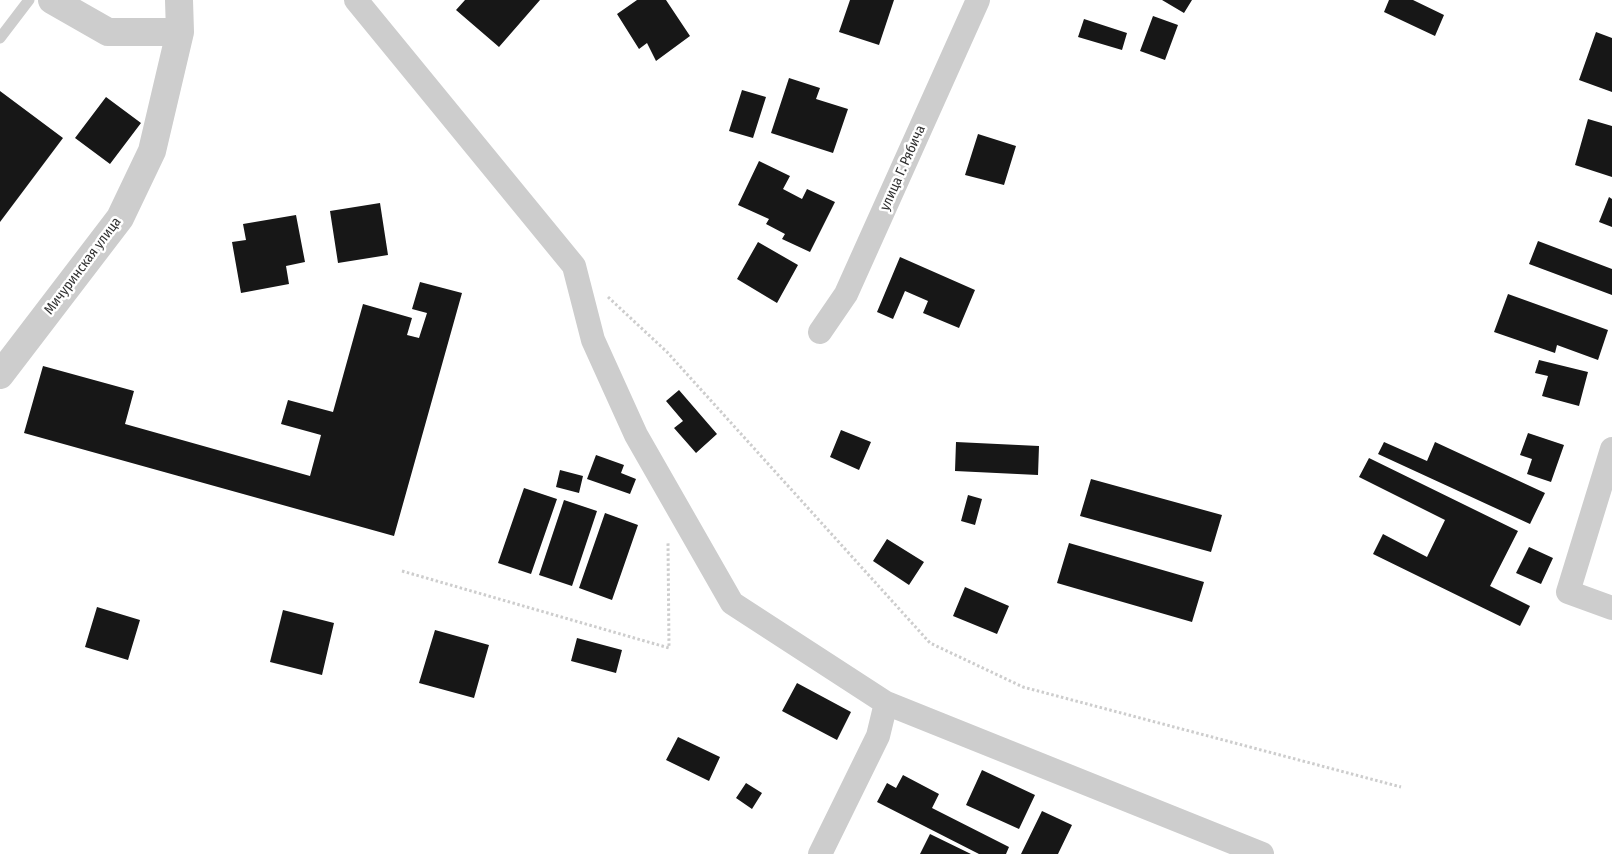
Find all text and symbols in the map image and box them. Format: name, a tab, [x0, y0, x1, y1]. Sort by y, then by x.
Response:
street label: улица Г. Рябича	[877, 123, 929, 213]
street label: Мичуринская улица	[41, 214, 125, 318]

